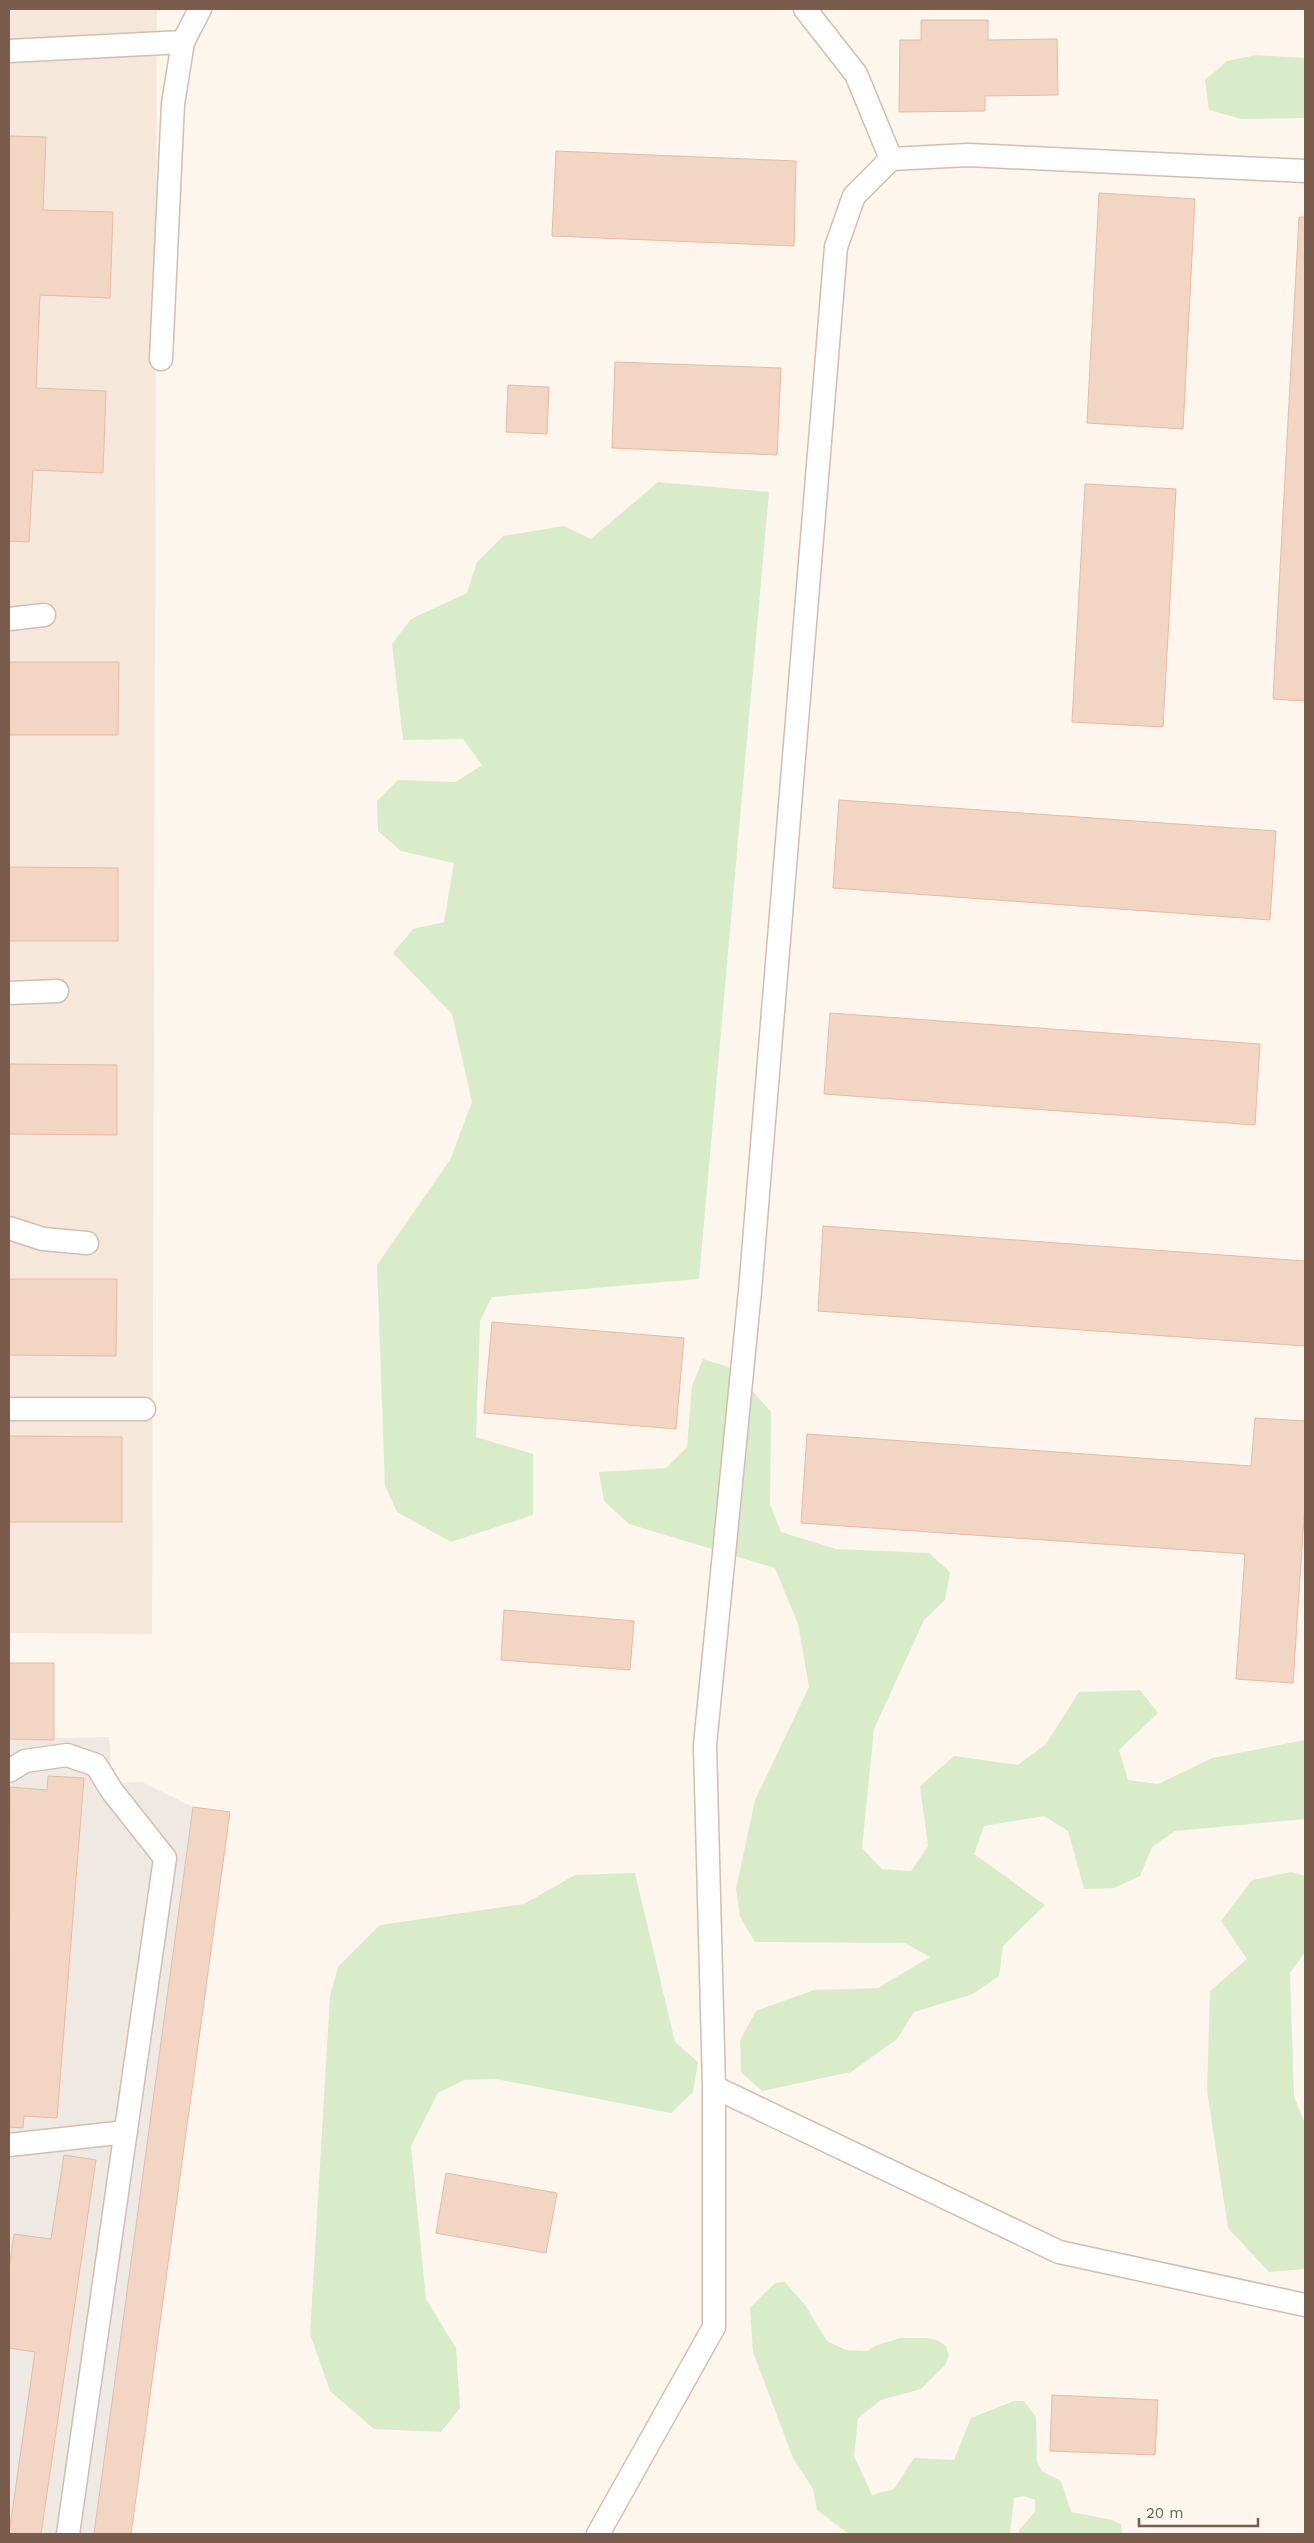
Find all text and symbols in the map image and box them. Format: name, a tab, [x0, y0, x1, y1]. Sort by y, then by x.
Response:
scale bar	[1139, 2496, 1258, 2528]
text: 20 m	[1146, 2504, 1184, 2522]

